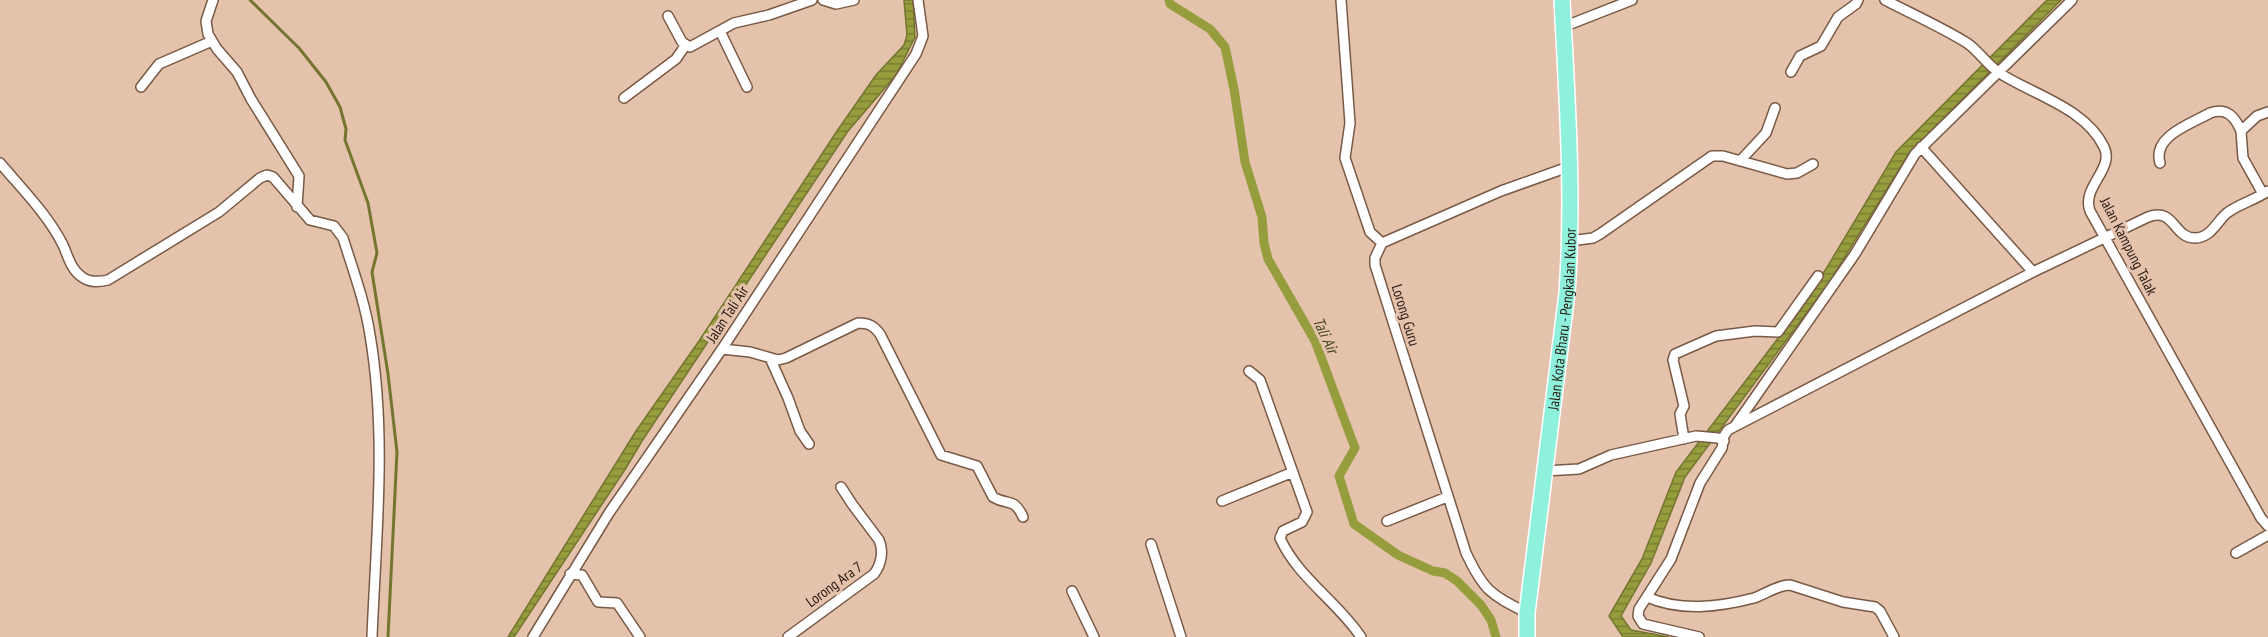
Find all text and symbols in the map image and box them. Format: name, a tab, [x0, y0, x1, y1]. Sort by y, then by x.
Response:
street label: Jalan Kampung Talak	[2096, 193, 2162, 298]
street label: Jalan Kota Bharu - Pengkalan Kubor	[1543, 227, 1579, 412]
street label: Jalan Tali Air	[701, 281, 753, 347]
street label: Lorong Guru	[1388, 282, 1424, 348]
water label: Tali Air	[1309, 314, 1344, 359]
street label: Lorong Ara 7	[802, 557, 866, 611]

